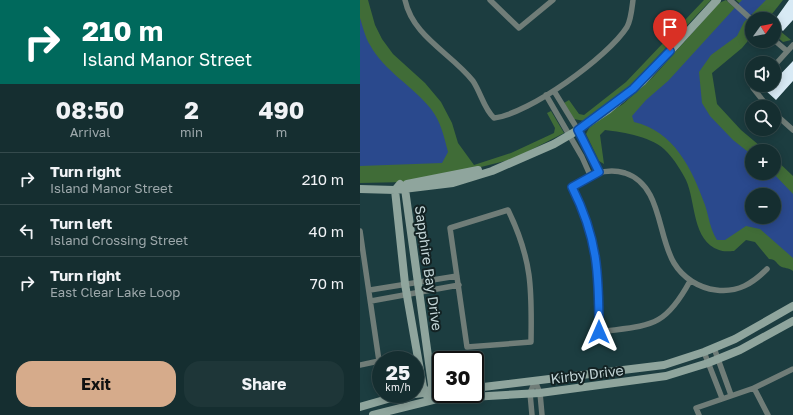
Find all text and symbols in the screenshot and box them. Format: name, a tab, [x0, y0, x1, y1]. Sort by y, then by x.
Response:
pin	[653, 10, 687, 51]
north arrow	[745, 12, 781, 48]
map controls	[745, 12, 781, 224]
text: 210 m	[82, 14, 163, 47]
icon: right	[16, 16, 68, 68]
icon: arrive	[659, 16, 681, 38]
text: Island Manor Street	[82, 48, 252, 70]
button: sound	[745, 56, 781, 92]
text: 08:50	[56, 95, 124, 124]
text: 2	[184, 95, 199, 124]
text: 490	[259, 95, 304, 124]
button: search	[745, 100, 781, 136]
text: Arrival	[70, 124, 110, 140]
text: min	[180, 124, 203, 140]
text: m	[276, 124, 287, 140]
button: +	[745, 144, 781, 180]
text: Turn right	[50, 162, 121, 180]
icon: right	[16, 168, 38, 190]
text: 210 m	[302, 170, 344, 188]
text: Island Manor Street	[50, 180, 173, 196]
button: −	[745, 188, 781, 224]
street label: Sapphire Bay Drive	[412, 204, 446, 332]
text: Turn left	[50, 214, 112, 232]
icon: left	[16, 220, 38, 242]
text: 40 m	[309, 222, 344, 240]
text: Island Crossing Street	[50, 232, 188, 248]
text: Turn right	[50, 266, 121, 284]
icon: right	[16, 272, 38, 294]
text: 70 m	[310, 274, 344, 292]
text: East Clear Lake Loop	[50, 284, 180, 300]
position arrow	[578, 311, 620, 353]
speed limit sign: 30	[432, 351, 484, 403]
text: 25	[386, 360, 410, 384]
button: Exit	[16, 361, 176, 407]
button: Share	[184, 361, 344, 407]
street label: Kirby Drive	[550, 361, 624, 387]
text: km/h	[385, 381, 411, 393]

